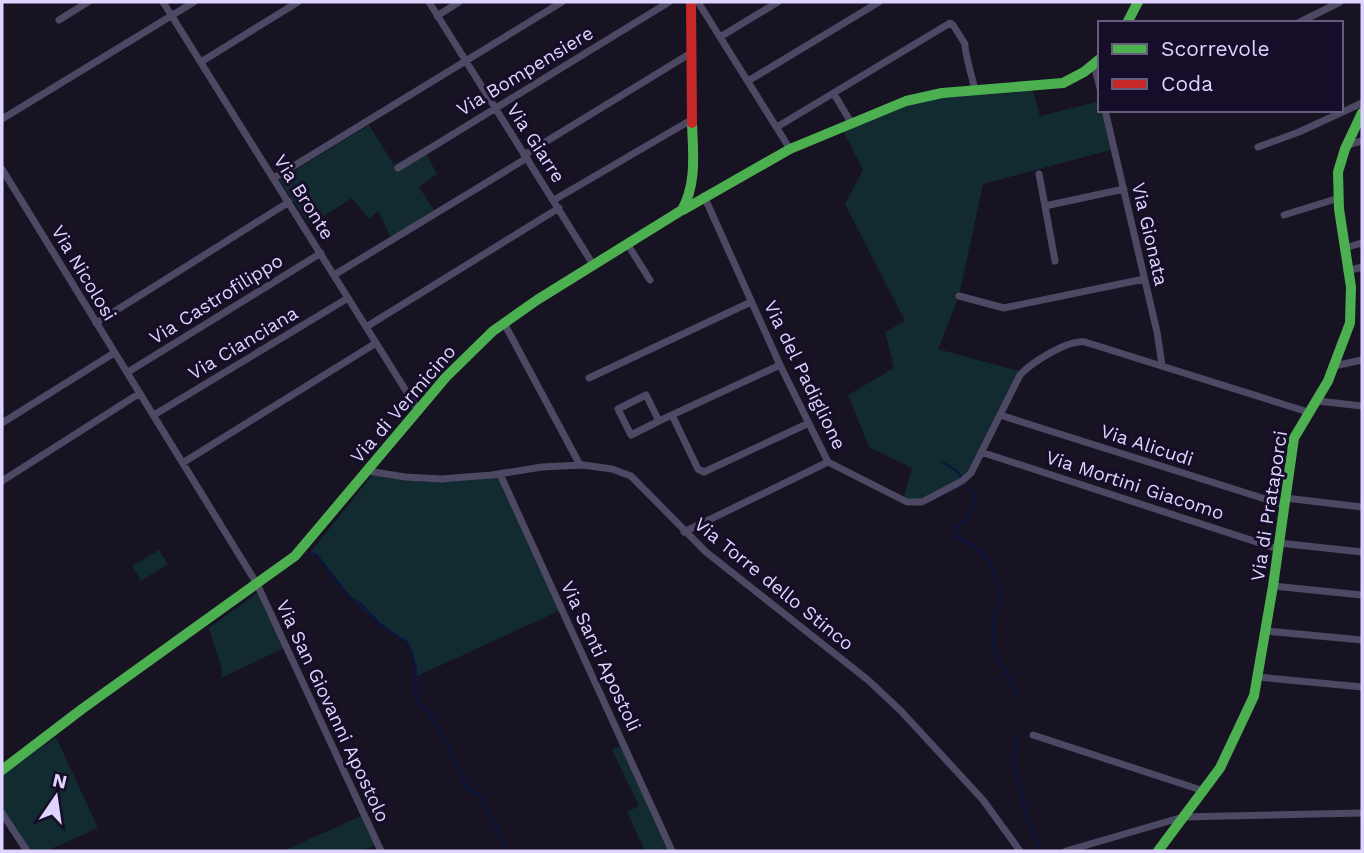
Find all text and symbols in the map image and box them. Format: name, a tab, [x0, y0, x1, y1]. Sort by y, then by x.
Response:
street label: Via Bompensiere	[453, 21, 597, 121]
legend	[1098, 21, 1343, 112]
text: Scorrevole	[1161, 36, 1270, 61]
text: Coda	[1161, 71, 1213, 96]
street label: Via Giarre	[502, 99, 570, 187]
street label: Via Bronte	[269, 150, 339, 244]
street label: Via Gionata	[1127, 180, 1173, 288]
street label: Via Nicolosi	[46, 221, 122, 325]
street label: Via Castrofilippo	[145, 249, 287, 349]
street label: Via del Padiglione	[759, 297, 851, 453]
street label: Via Cianciana	[184, 301, 302, 385]
street label: Via di Vermicino	[345, 340, 461, 468]
street label: Via Alicudi	[1098, 419, 1196, 471]
street label: Via di Prataporci	[1246, 429, 1292, 583]
street label: Via Mortini Giacomo	[1043, 445, 1227, 525]
street label: Via Torre dello Stinco	[690, 513, 858, 655]
street label: Via Santi Apostoli	[556, 577, 646, 735]
street label: Via San Giovanni Apostolo	[271, 596, 395, 826]
north arrow	[21, 762, 91, 832]
text: N	[50, 768, 69, 794]

